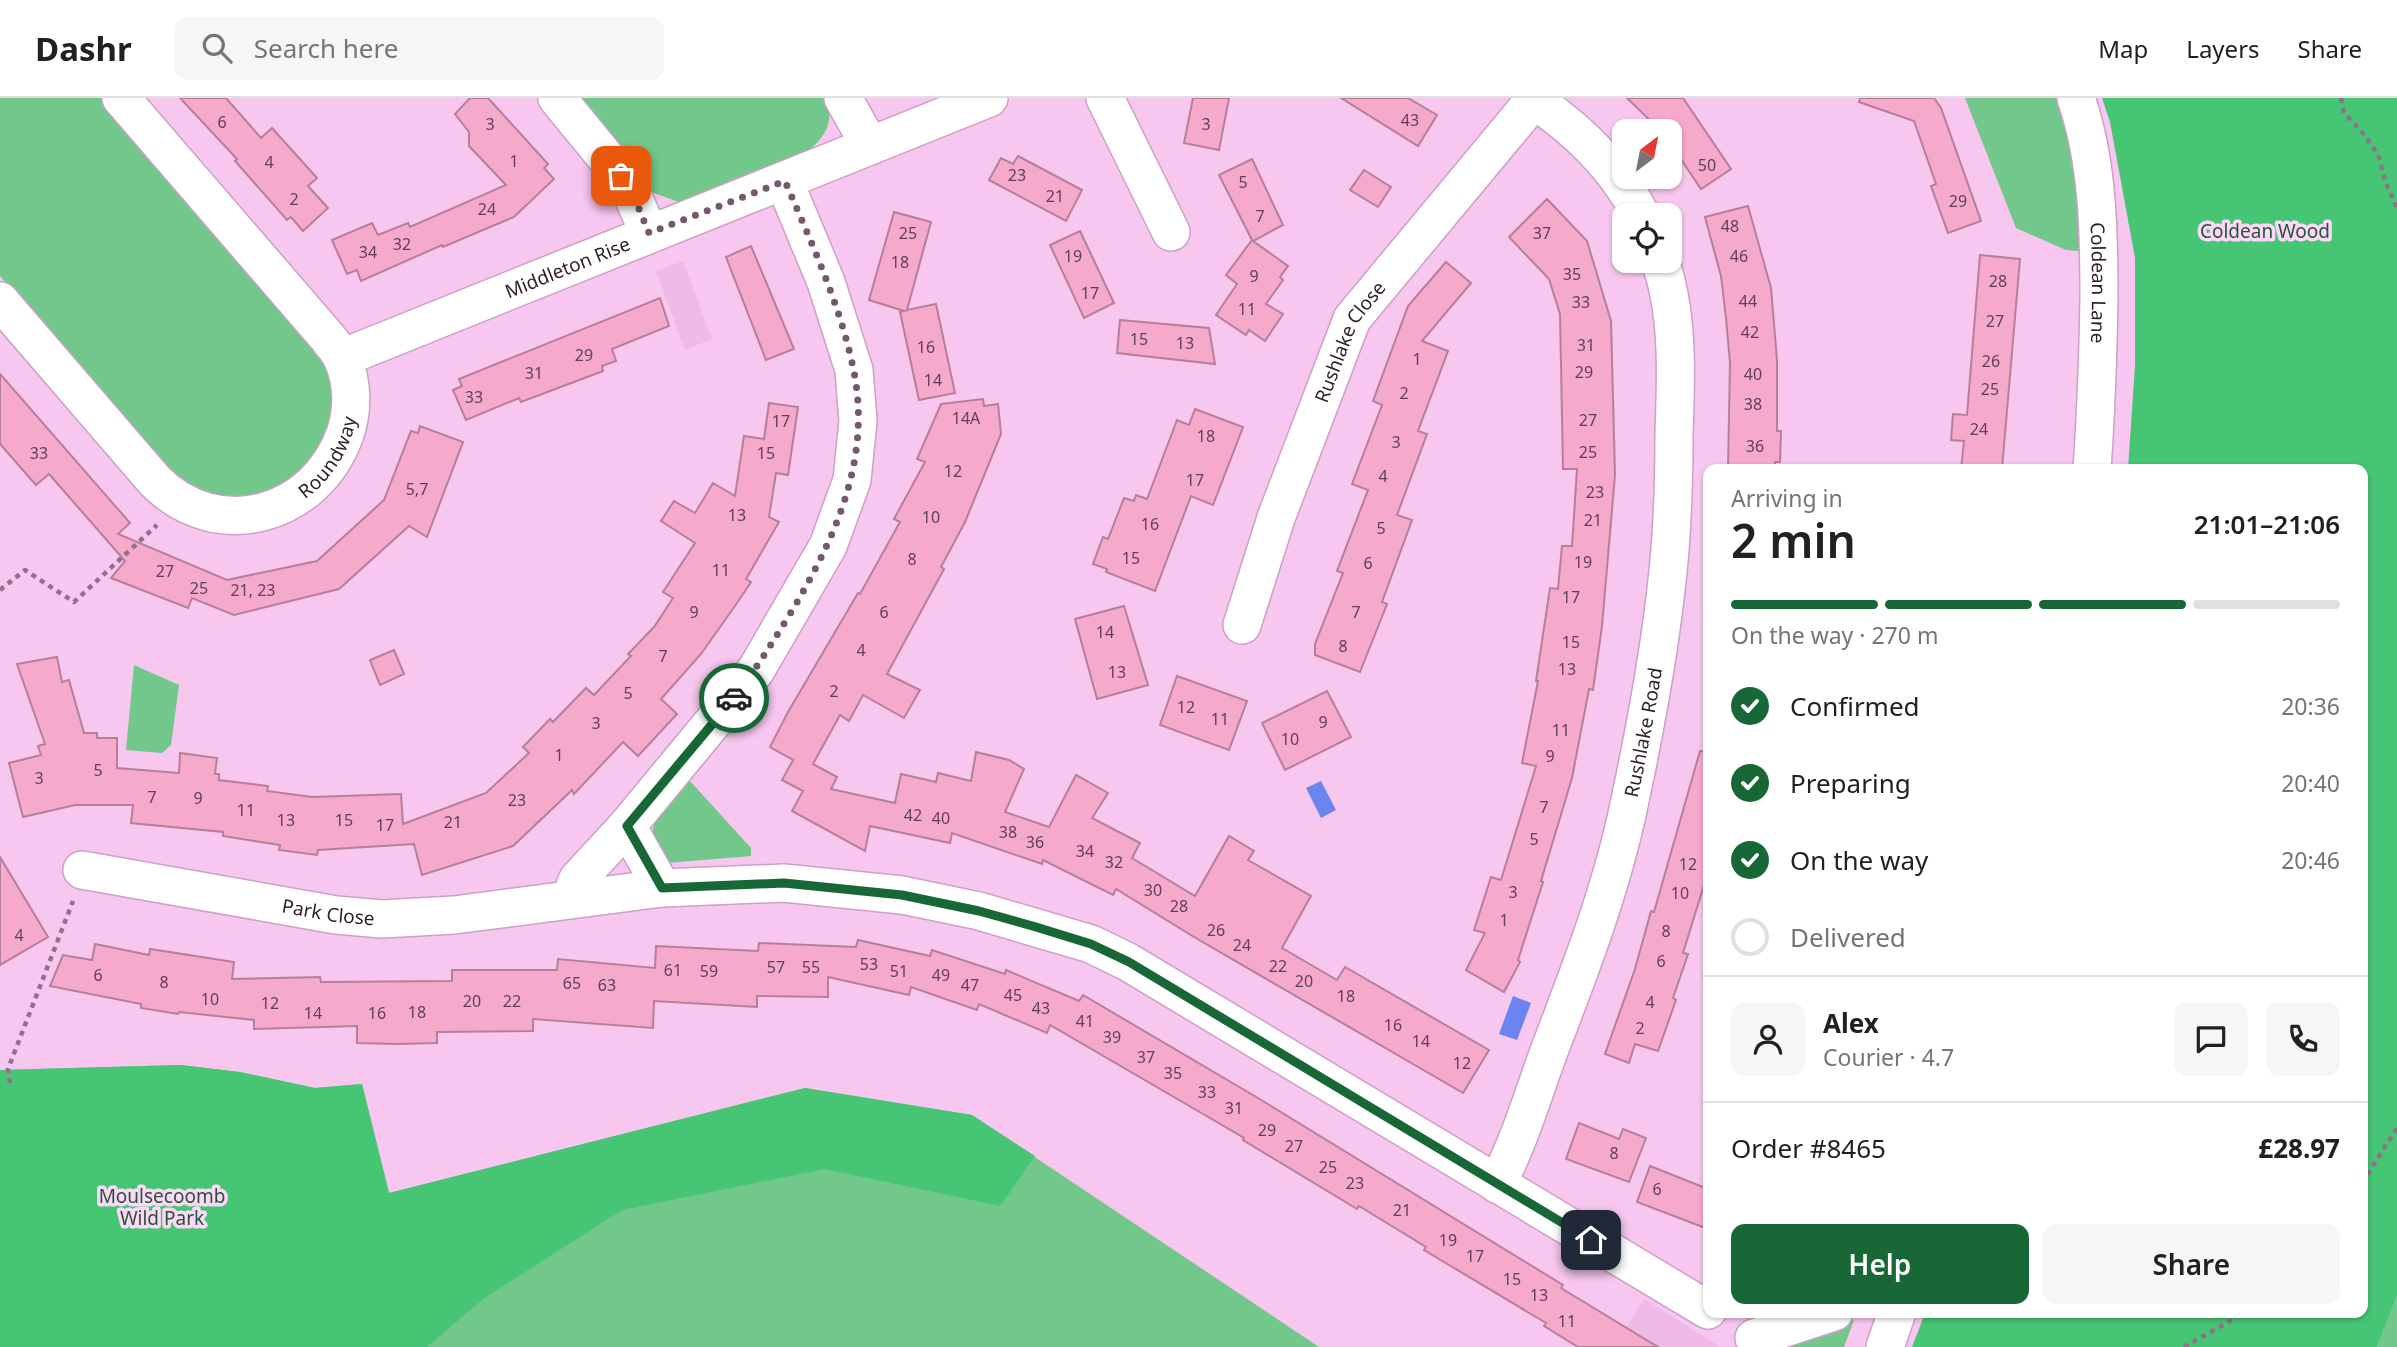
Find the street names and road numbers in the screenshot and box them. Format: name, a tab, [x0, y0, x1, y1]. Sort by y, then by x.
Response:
street label: Coldean Lane	[2085, 222, 2112, 344]
street label: Middleton Rise	[501, 231, 634, 304]
street label: Rushlake Close	[1308, 276, 1391, 406]
street label: Roundway	[293, 414, 362, 504]
street label: Rushlake Road	[1618, 666, 1668, 800]
street label: Park Close	[280, 893, 376, 931]

